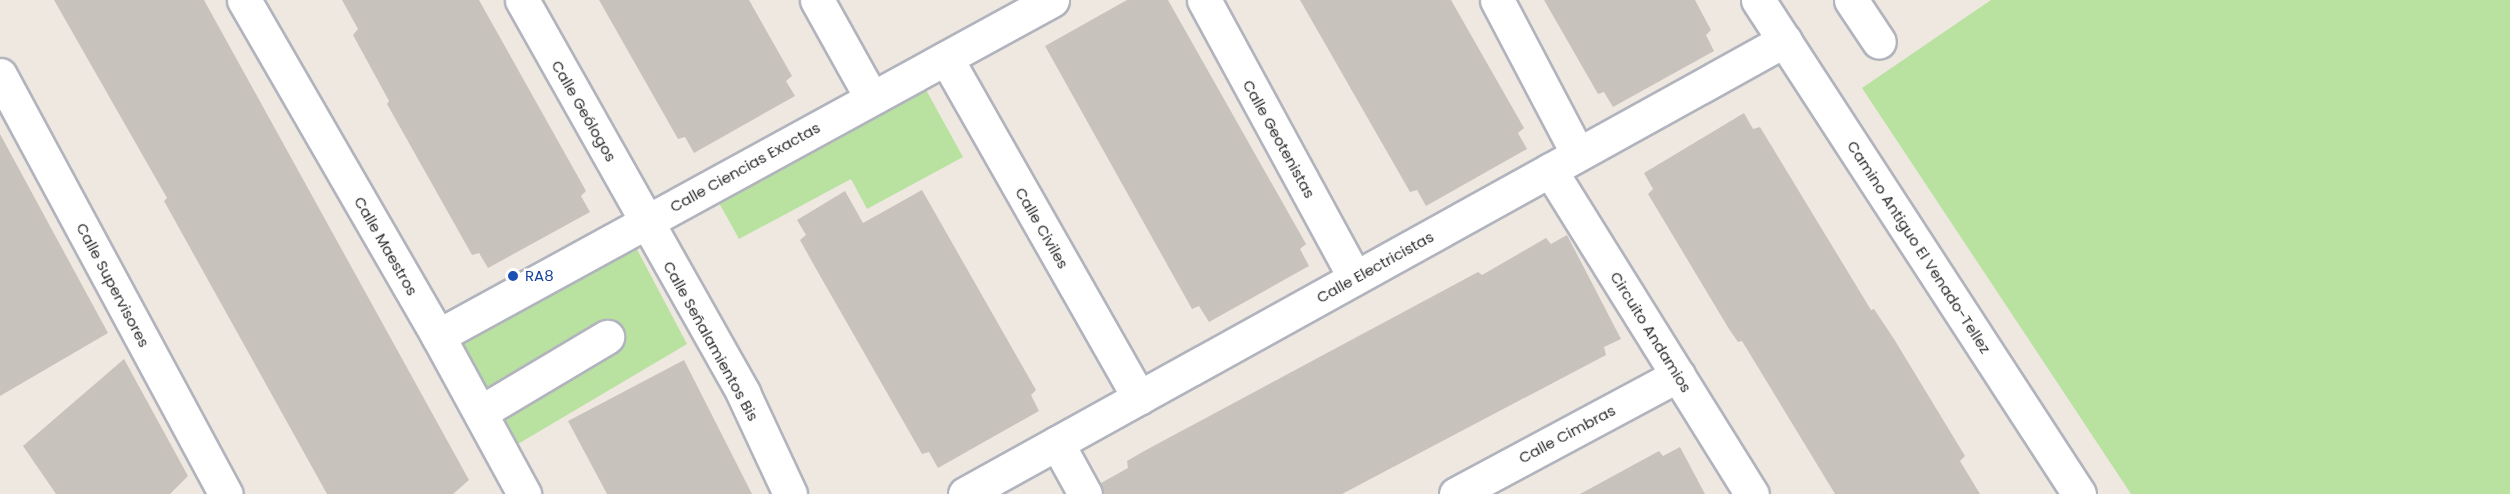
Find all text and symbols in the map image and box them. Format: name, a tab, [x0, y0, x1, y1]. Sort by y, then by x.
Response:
street label: Calle Geólogos	[548, 57, 620, 165]
street label: Calle Geotenistas	[1239, 77, 1319, 201]
street label: Calle Ciencias Exactas	[667, 118, 823, 216]
street label: Camino Antiguo El Venado-Tellez	[1843, 137, 1995, 357]
street label: Calle Civiles	[1012, 184, 1072, 272]
street label: Calle Maestros	[350, 193, 422, 299]
street label: Calle Supervisores	[73, 220, 153, 350]
street label: Calle Electricistas	[1313, 227, 1437, 307]
street label: Calle Señalamientos Bis	[660, 258, 762, 424]
place label: RA8	[525, 267, 554, 285]
street label: Circuito Andamios	[1607, 268, 1695, 396]
marker: RA8	[506, 269, 520, 283]
street label: Calle Cimbras	[1516, 401, 1618, 467]

